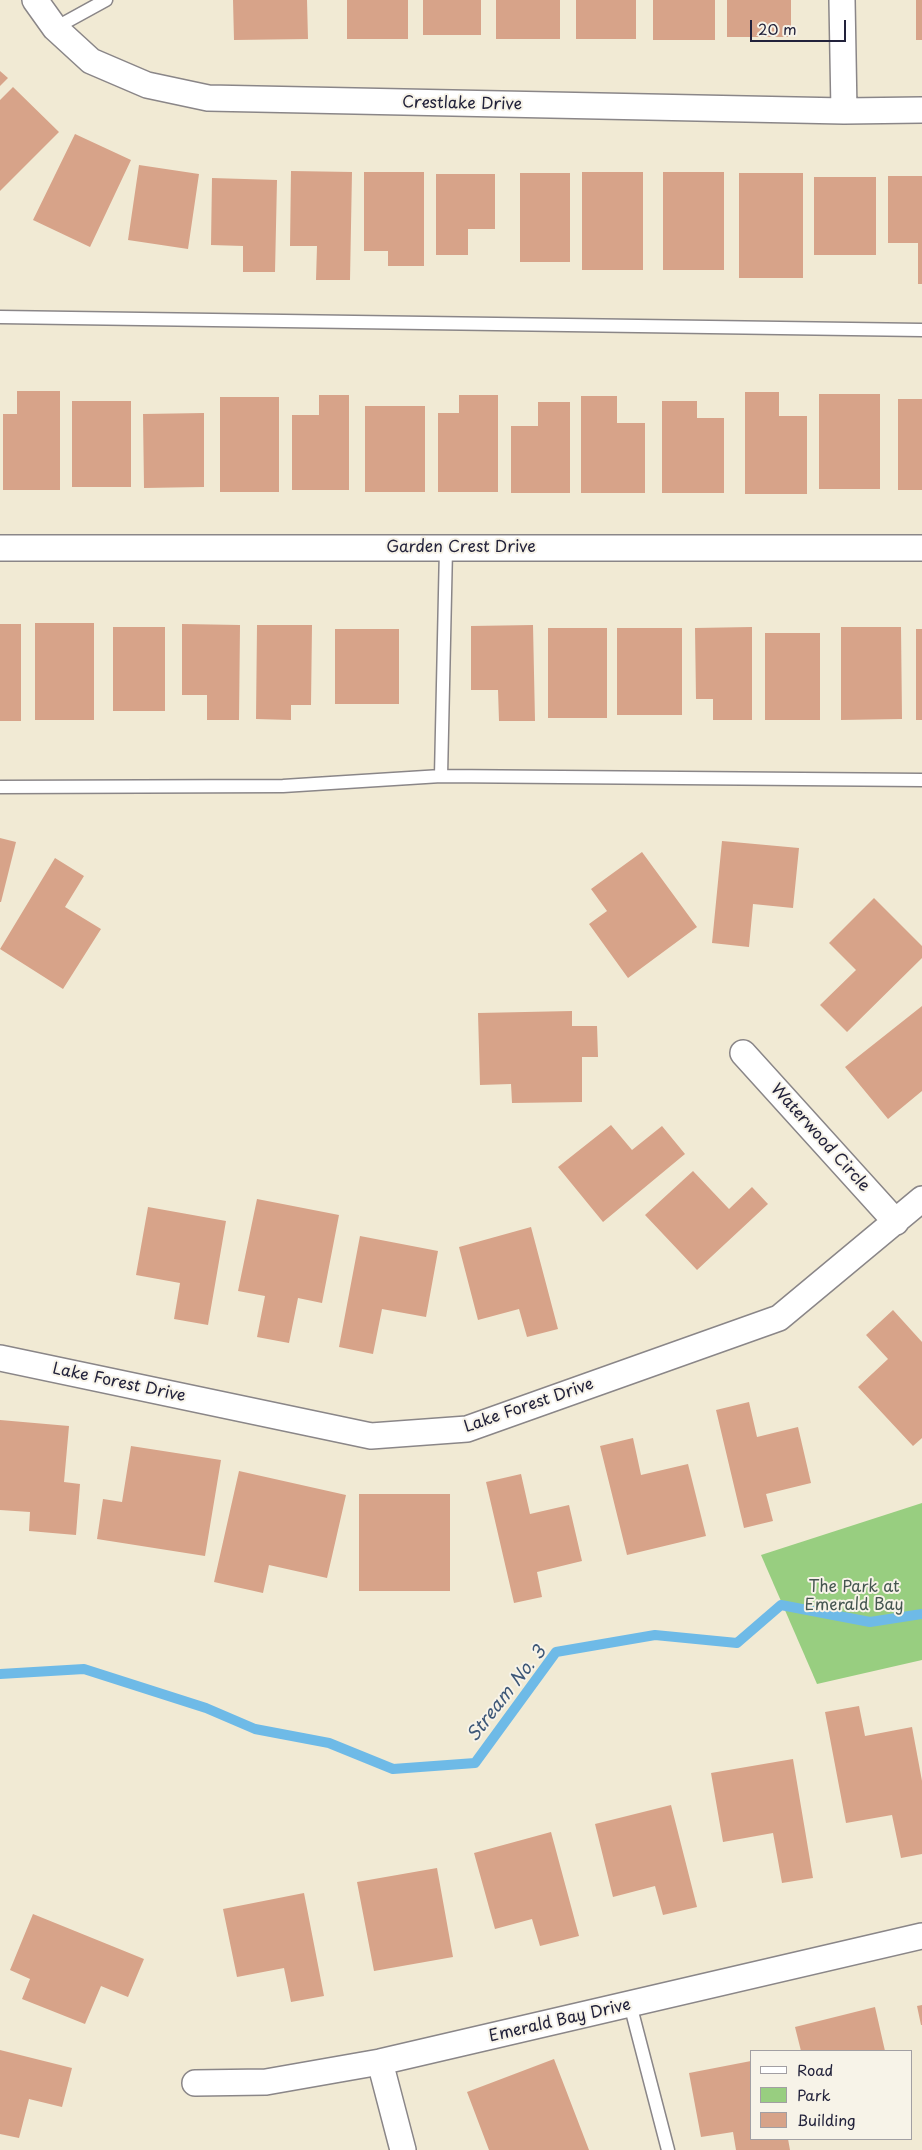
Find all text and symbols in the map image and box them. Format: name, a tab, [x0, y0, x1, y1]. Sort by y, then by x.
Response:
scale bar	[752, 10, 848, 42]
text: 20 m	[758, 17, 797, 40]
street label: Crestlake Drive	[402, 93, 522, 115]
street label: Garden Crest Drive	[386, 538, 536, 558]
street label: Waterwood Circle	[766, 1080, 874, 1196]
street label: Lake Forest Drive	[51, 1360, 187, 1406]
street label: Lake Forest Drive	[462, 1375, 596, 1437]
park label: The Park at Emerald Bay	[805, 1578, 903, 1616]
water label: Stream No. 3	[463, 1642, 551, 1746]
street label: Emerald Bay Drive	[487, 1995, 633, 2047]
legend	[750, 2050, 912, 2140]
text: Road	[797, 2058, 833, 2081]
text: Park	[797, 2083, 831, 2106]
text: Building	[797, 2108, 856, 2131]

